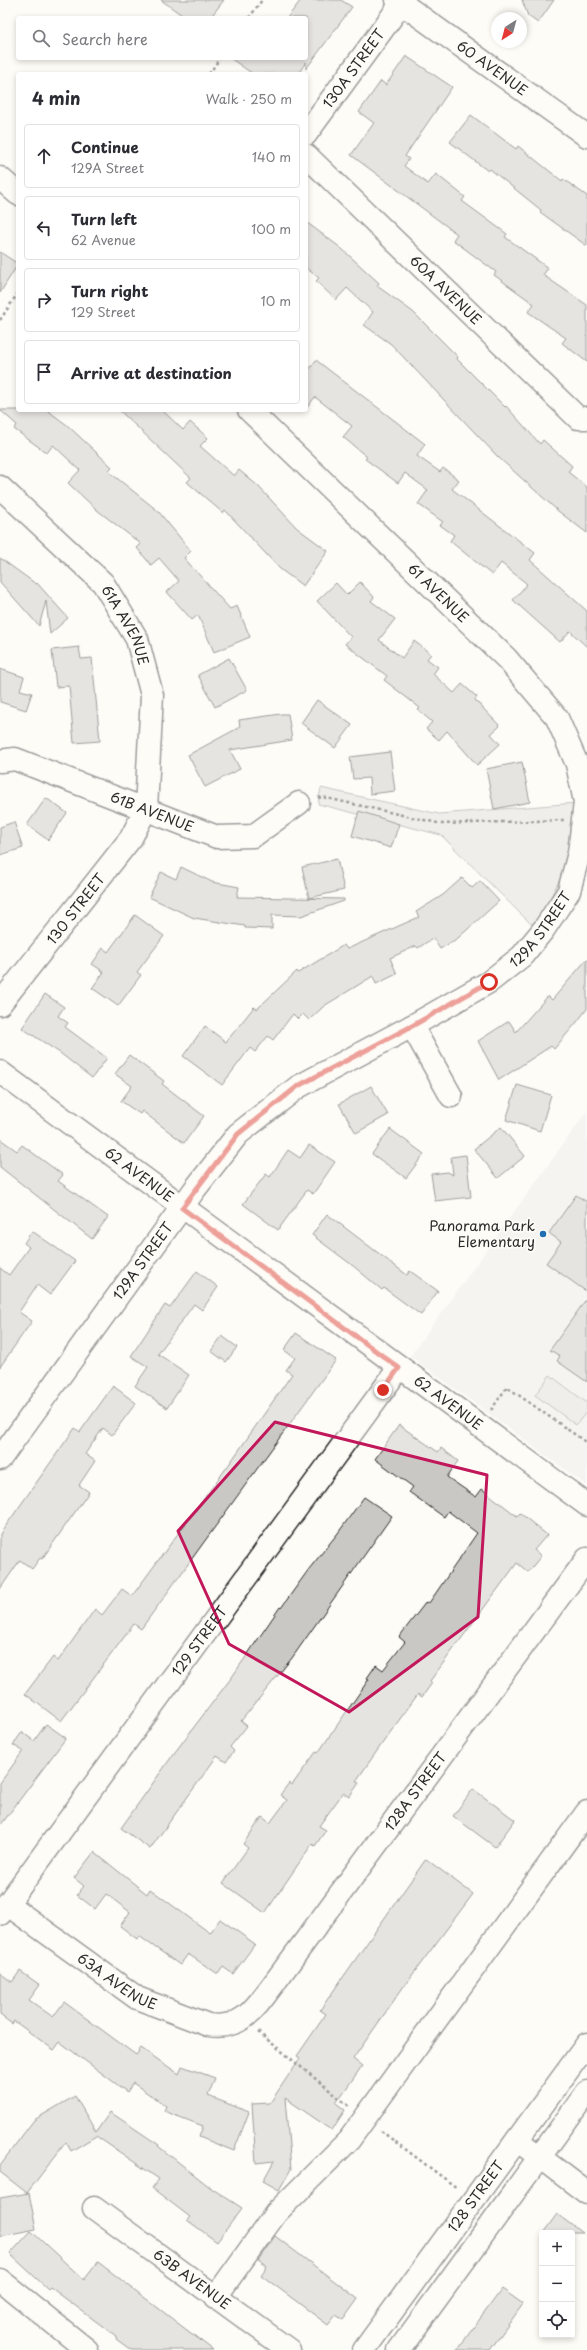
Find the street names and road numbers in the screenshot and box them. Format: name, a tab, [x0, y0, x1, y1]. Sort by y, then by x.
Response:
street label: 130A STREET	[317, 24, 390, 112]
street label: 60 AVENUE	[453, 35, 532, 100]
street label: 60A AVENUE	[405, 250, 487, 329]
street label: 61 AVENUE	[403, 558, 474, 627]
street label: 61A AVENUE	[97, 581, 155, 668]
street label: 61B AVENUE	[107, 786, 197, 837]
street label: 130 STREET	[41, 869, 110, 948]
street label: 129A STREET	[504, 887, 576, 972]
street label: 62 AVENUE	[101, 1142, 178, 1207]
street label: 129A STREET	[107, 1217, 178, 1304]
street label: 62 AVENUE	[410, 1370, 487, 1435]
street label: 129 STREET	[166, 1601, 232, 1680]
street label: 128A STREET	[379, 1747, 451, 1835]
street label: 63A AVENUE	[73, 1947, 160, 2015]
street label: 128 STREET	[442, 2156, 509, 2236]
street label: 63B AVENUE	[149, 2243, 235, 2314]

